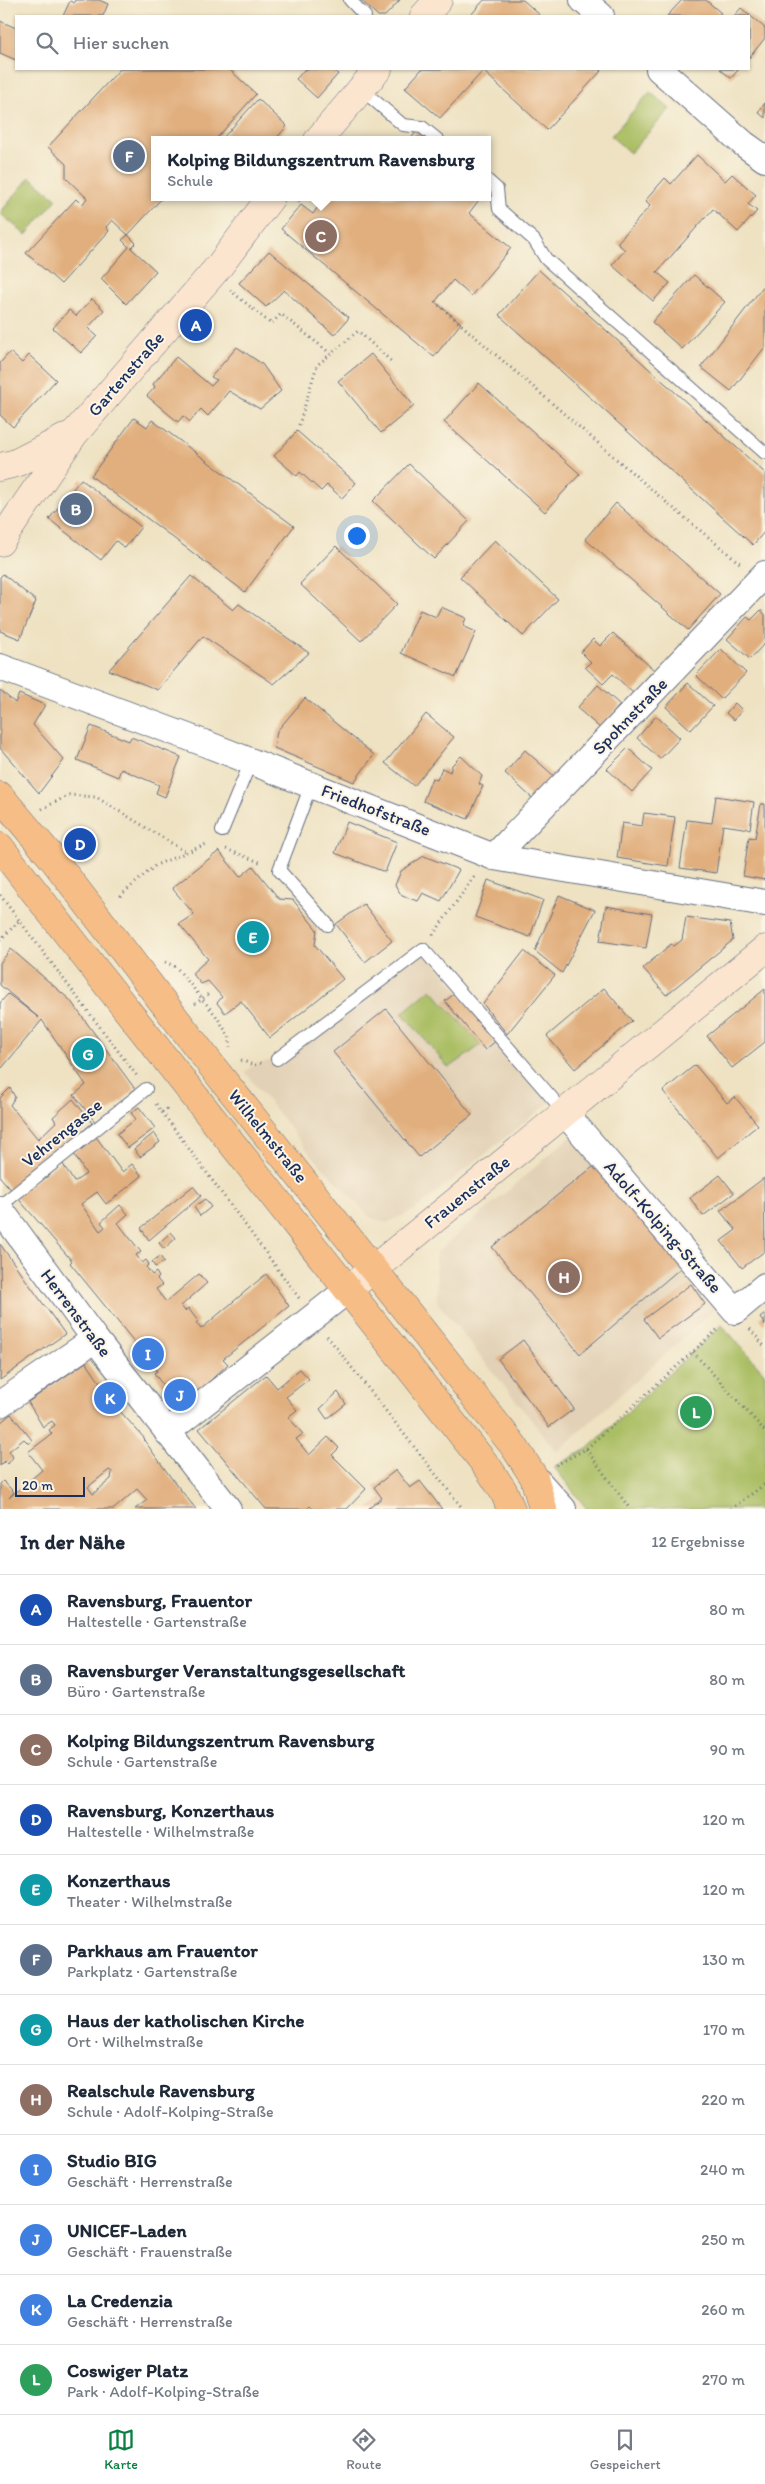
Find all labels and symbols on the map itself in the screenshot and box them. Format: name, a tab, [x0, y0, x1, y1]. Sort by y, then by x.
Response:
pin: F	[113, 137, 145, 175]
pin: C	[305, 217, 337, 255]
pin: A	[180, 306, 212, 344]
street label: Gartenstraße	[83, 327, 169, 421]
pin: B	[60, 490, 92, 528]
your location	[344, 523, 370, 549]
street label: Spohnstraße	[588, 673, 672, 759]
street label: Friedhofstraße	[318, 779, 434, 841]
pin: D	[64, 825, 96, 863]
pin: E	[237, 918, 269, 956]
pin: G	[72, 1035, 104, 1073]
street label: Wilhelmstraße	[224, 1085, 312, 1187]
street label: Vehrengasse	[17, 1094, 107, 1172]
street label: Frauenstraße	[420, 1151, 514, 1233]
street label: Adolf-Kolping-Straße	[599, 1156, 727, 1298]
pin: H	[548, 1258, 580, 1296]
street label: Herrenstraße	[36, 1265, 116, 1361]
pin: I	[132, 1335, 164, 1373]
pin: J	[164, 1376, 196, 1414]
pin: K	[94, 1379, 126, 1417]
pin: L	[680, 1393, 712, 1431]
scale bar	[15, 1474, 85, 1497]

